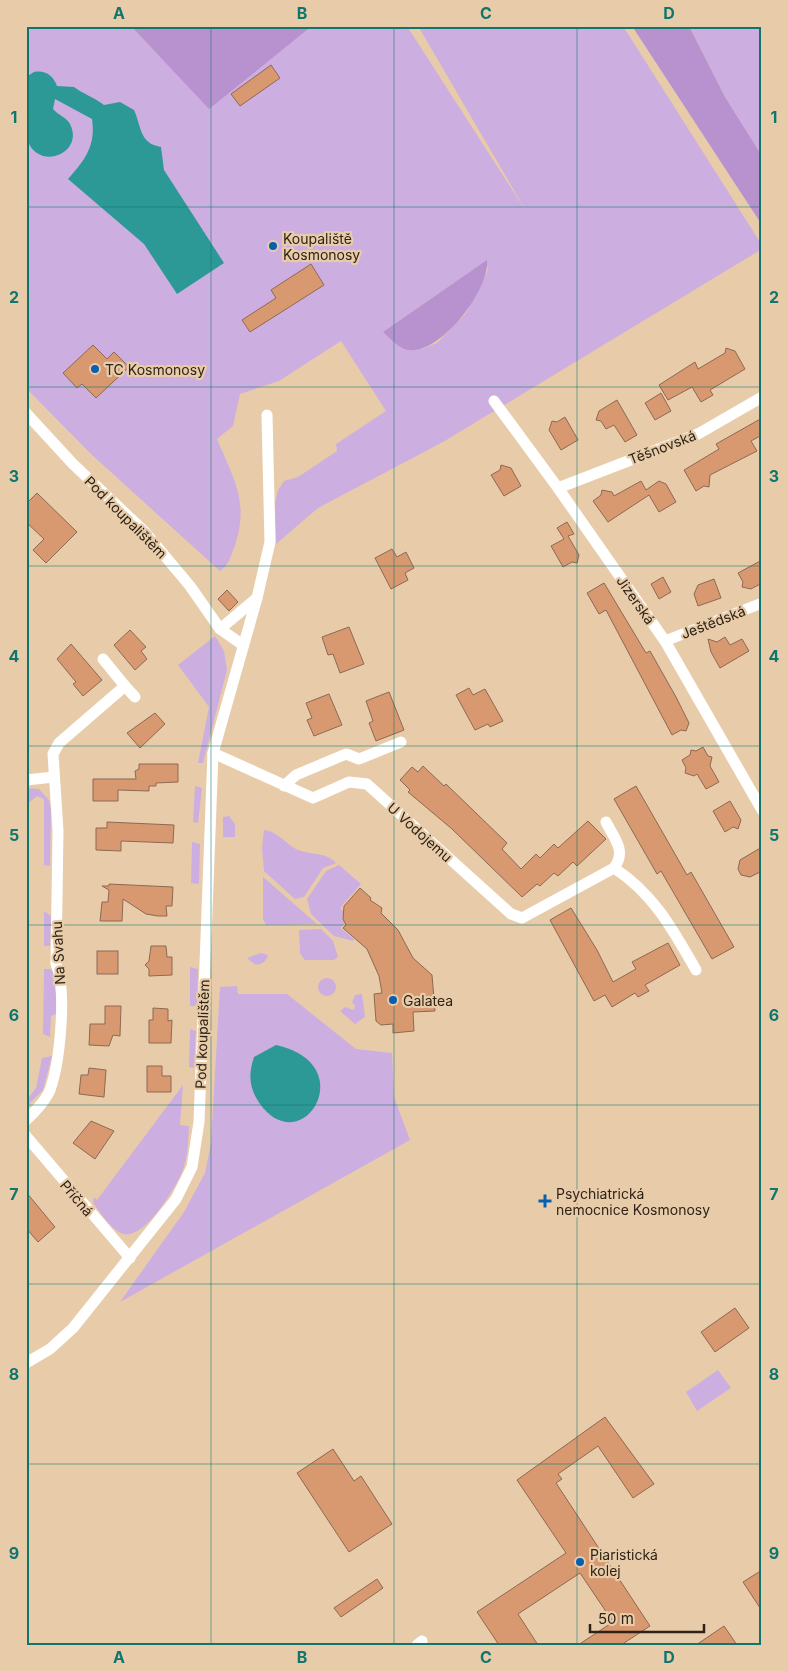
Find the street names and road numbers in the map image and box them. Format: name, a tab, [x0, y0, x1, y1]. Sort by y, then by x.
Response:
street label: Těšnovská	[626, 426, 698, 468]
street label: Pod koupalištěm	[81, 472, 171, 562]
street label: Jizerská	[613, 572, 659, 628]
street label: Ještědská	[678, 602, 748, 642]
street label: U Vodojemu	[384, 799, 456, 865]
street label: Na Svahu	[48, 921, 68, 985]
street label: Pod koupalištěm	[192, 979, 212, 1089]
street label: Příčná	[57, 1176, 97, 1220]

